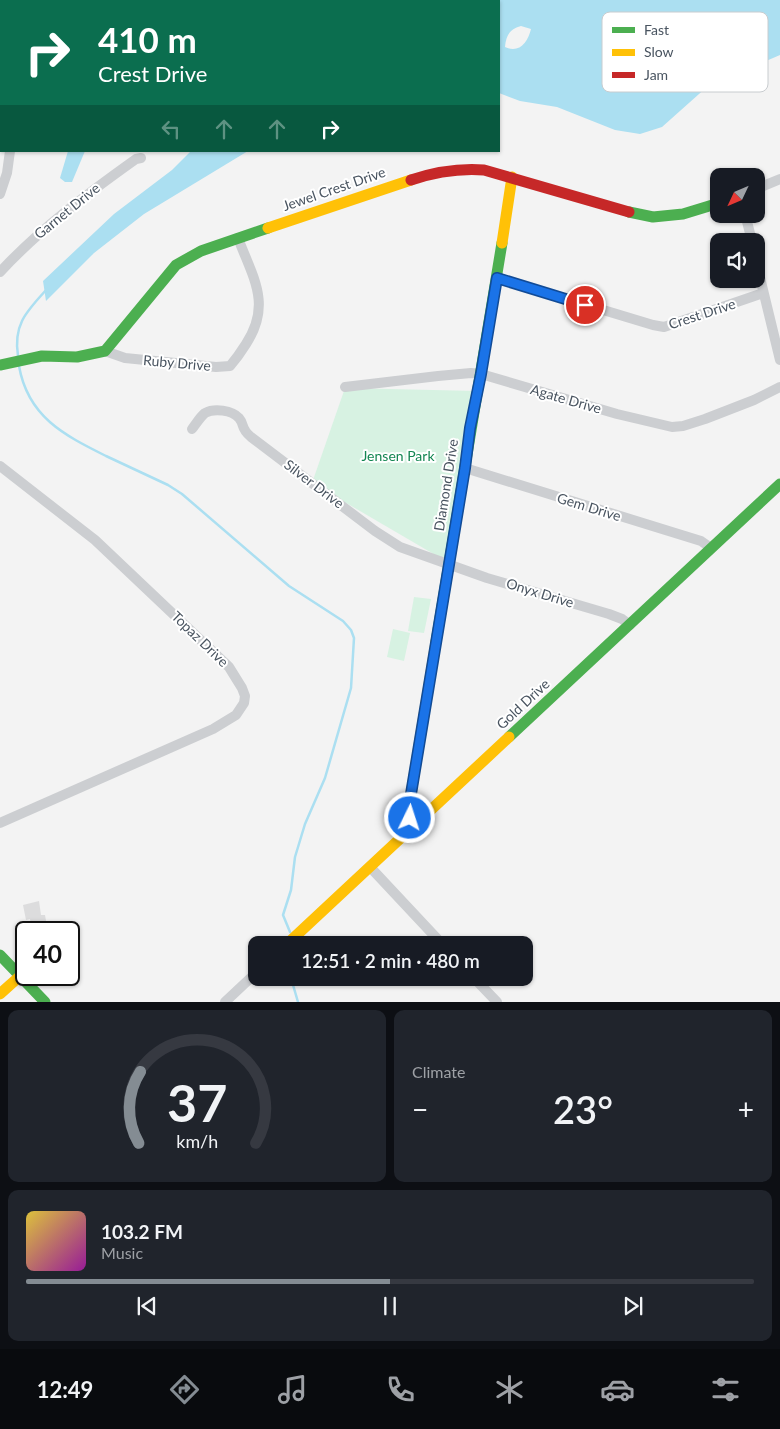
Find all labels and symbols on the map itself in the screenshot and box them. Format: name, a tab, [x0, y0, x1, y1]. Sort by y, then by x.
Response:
legend	[602, 12, 768, 92]
text: Fast	[644, 21, 669, 38]
text: Slow	[644, 43, 674, 60]
text: Jam	[644, 66, 668, 83]
street label: Jewel Crest Drive	[280, 163, 388, 214]
north arrow	[710, 168, 765, 222]
street label: Garnet Drive	[30, 179, 103, 242]
pin	[564, 284, 606, 326]
street label: Crest Drive	[666, 295, 738, 332]
street label: Ruby Drive	[143, 351, 212, 374]
street label: Agate Drive	[529, 380, 604, 417]
street label: Diamond Drive	[430, 438, 461, 532]
park label: Jensen Park	[361, 447, 435, 464]
street label: Silver Drive	[281, 456, 348, 512]
street label: Gem Drive	[555, 489, 623, 524]
street label: Onyx Drive	[504, 574, 576, 611]
street label: Topaz Drive	[168, 607, 232, 670]
street label: Gold Drive	[493, 675, 553, 732]
position arrow	[383, 791, 435, 843]
speed limit sign: 40	[15, 921, 80, 986]

